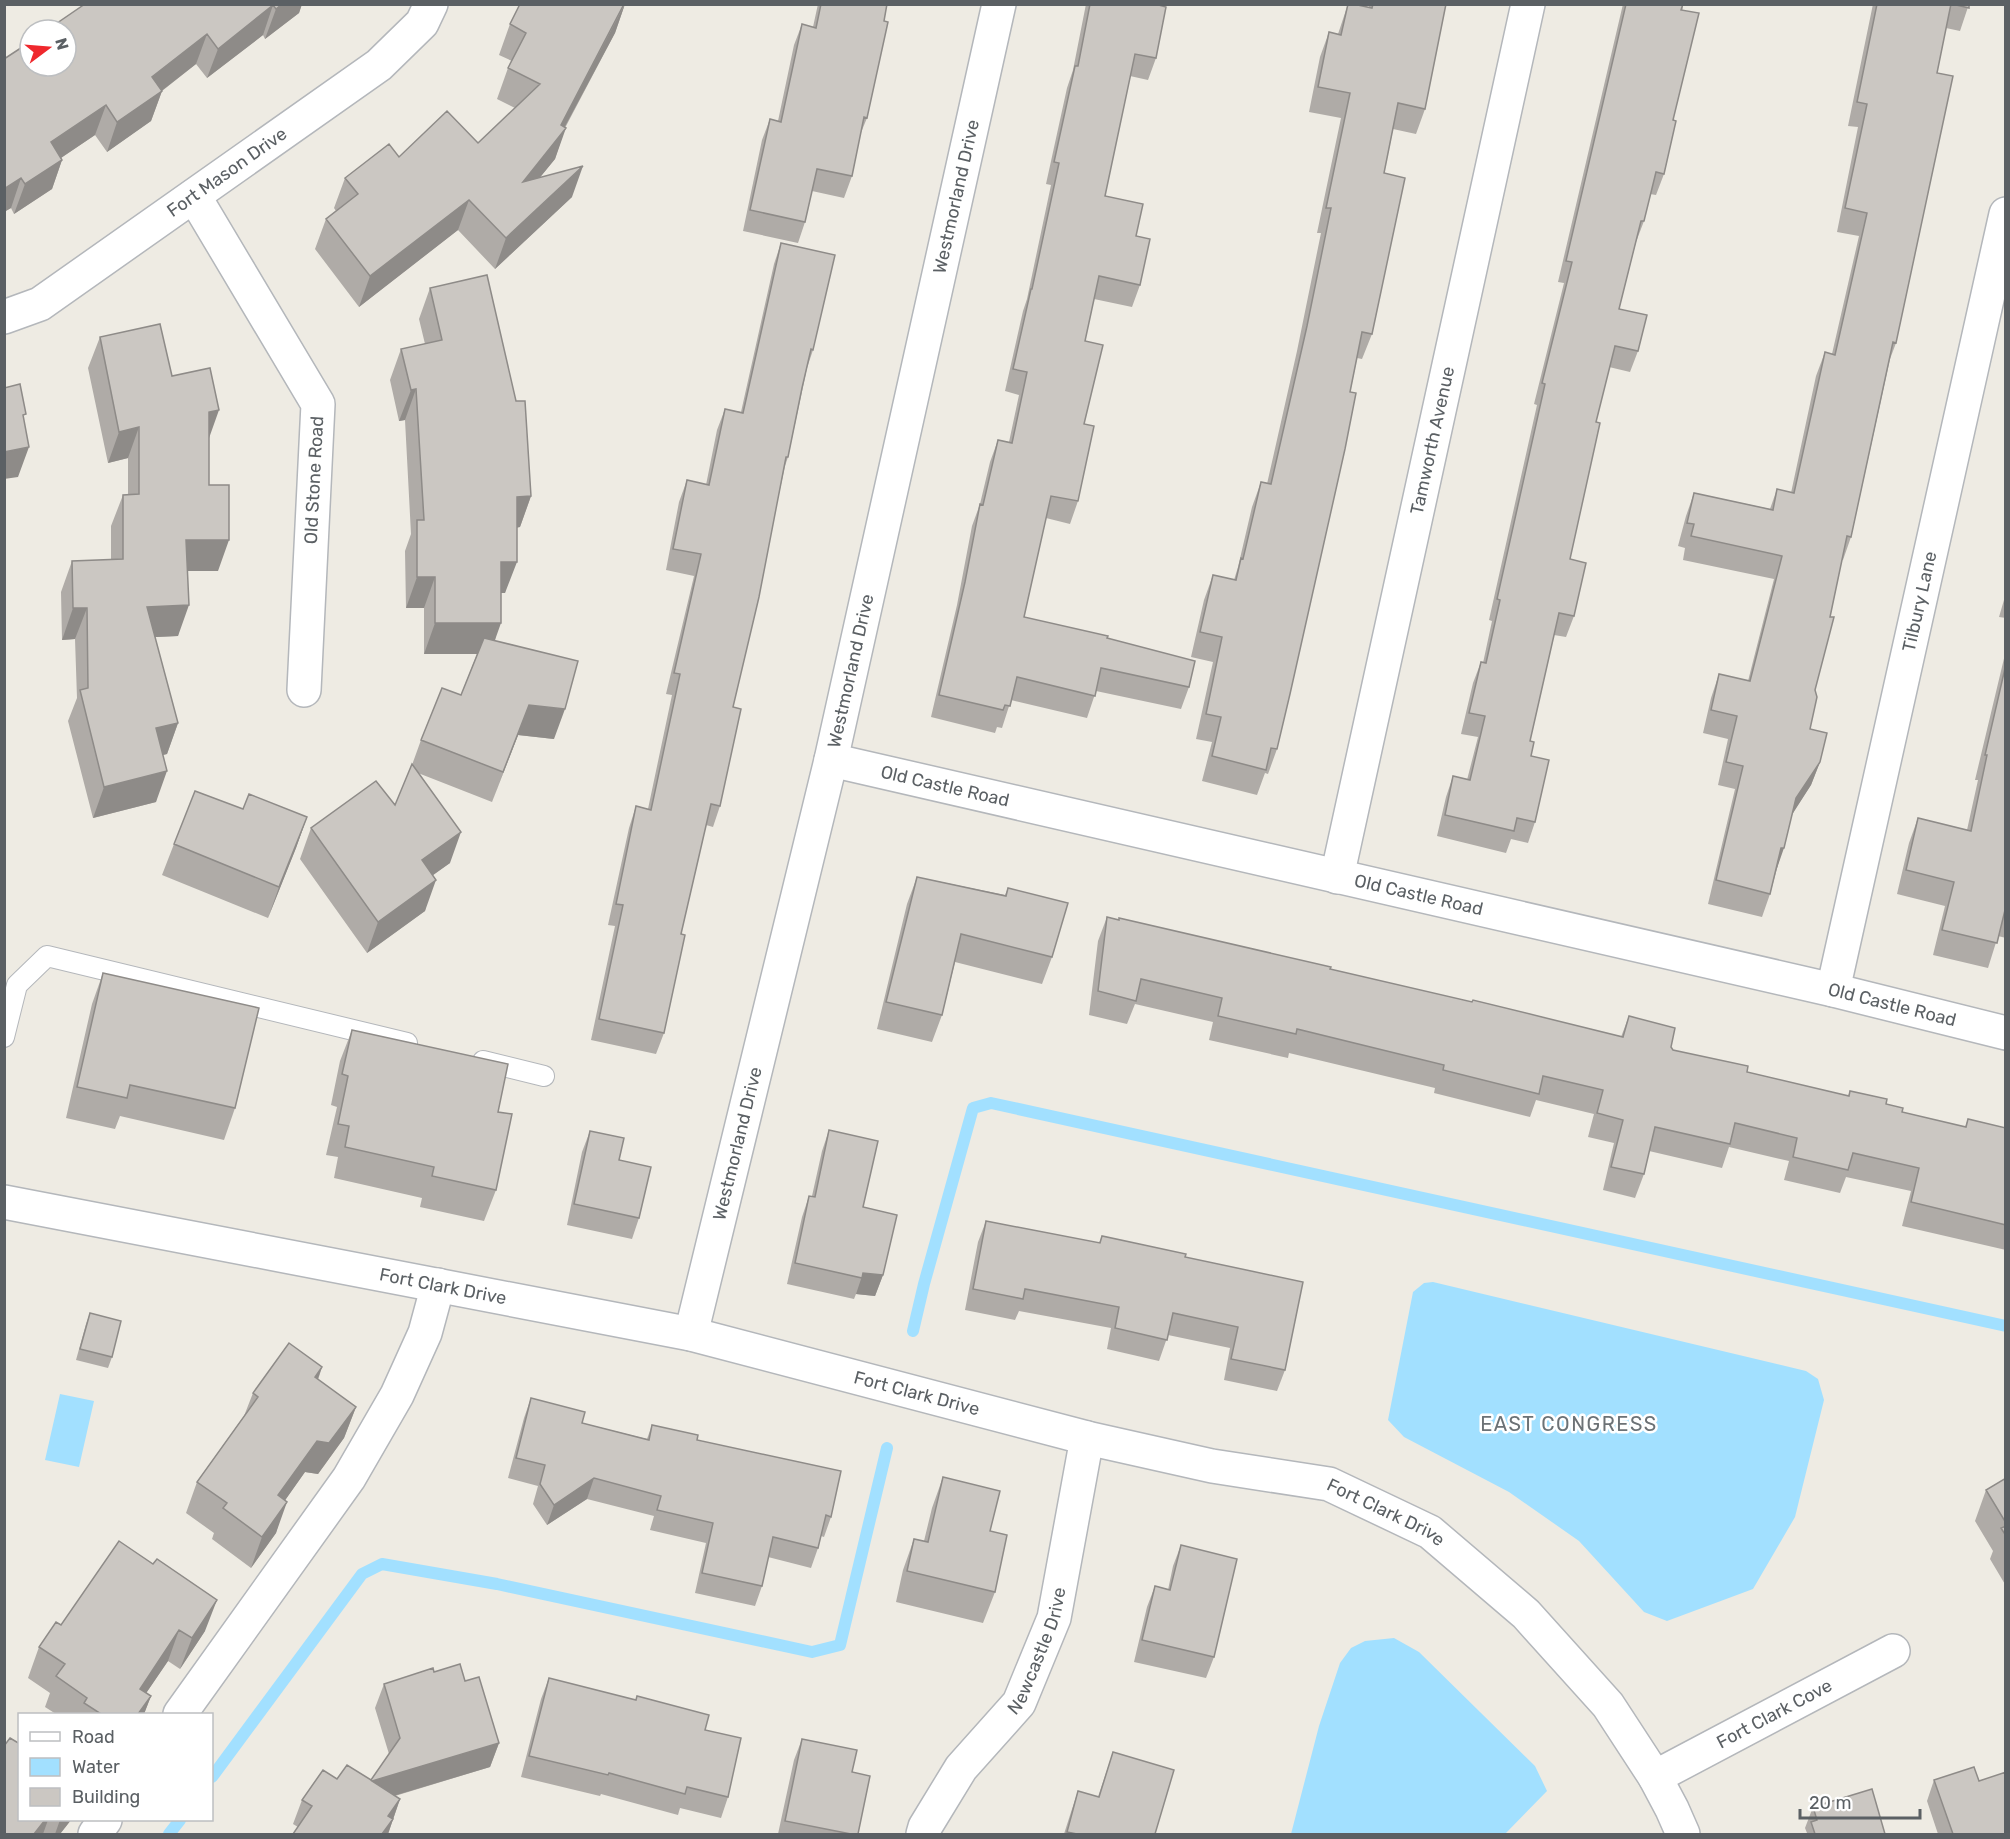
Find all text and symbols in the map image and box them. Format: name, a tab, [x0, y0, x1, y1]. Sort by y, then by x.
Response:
north arrow	[18, 18, 78, 78]
text: N	[51, 36, 73, 52]
street label: Westmorland Drive	[928, 117, 984, 276]
street label: Fort Mason Drive	[163, 122, 291, 222]
street label: Tamworth Avenue	[1406, 364, 1459, 516]
street label: Old Stone Road	[300, 415, 328, 545]
street label: Tilbury Lane	[1898, 549, 1941, 654]
street label: Westmorland Drive	[823, 592, 879, 750]
street label: Old Castle Road	[879, 761, 1012, 812]
street label: Old Castle Road	[1352, 869, 1485, 920]
street label: Old Castle Road	[1826, 978, 1959, 1031]
street label: Westmorland Drive	[708, 1065, 767, 1223]
street label: Fort Clark Drive	[378, 1263, 508, 1309]
street label: Fort Clark Drive	[852, 1366, 982, 1420]
district label: EAST CONGRESS	[1480, 1412, 1658, 1436]
street label: Fort Clark Drive	[1323, 1474, 1449, 1551]
street label: Newcastle Drive	[1003, 1586, 1070, 1719]
street label: Fort Clark Cove	[1713, 1674, 1836, 1753]
legend	[18, 1713, 213, 1821]
text: Road	[72, 1726, 115, 1748]
text: Water	[72, 1756, 120, 1778]
scale bar	[1800, 1782, 1920, 1820]
text: Building	[72, 1786, 140, 1808]
text: 20 m	[1809, 1792, 1851, 1814]

